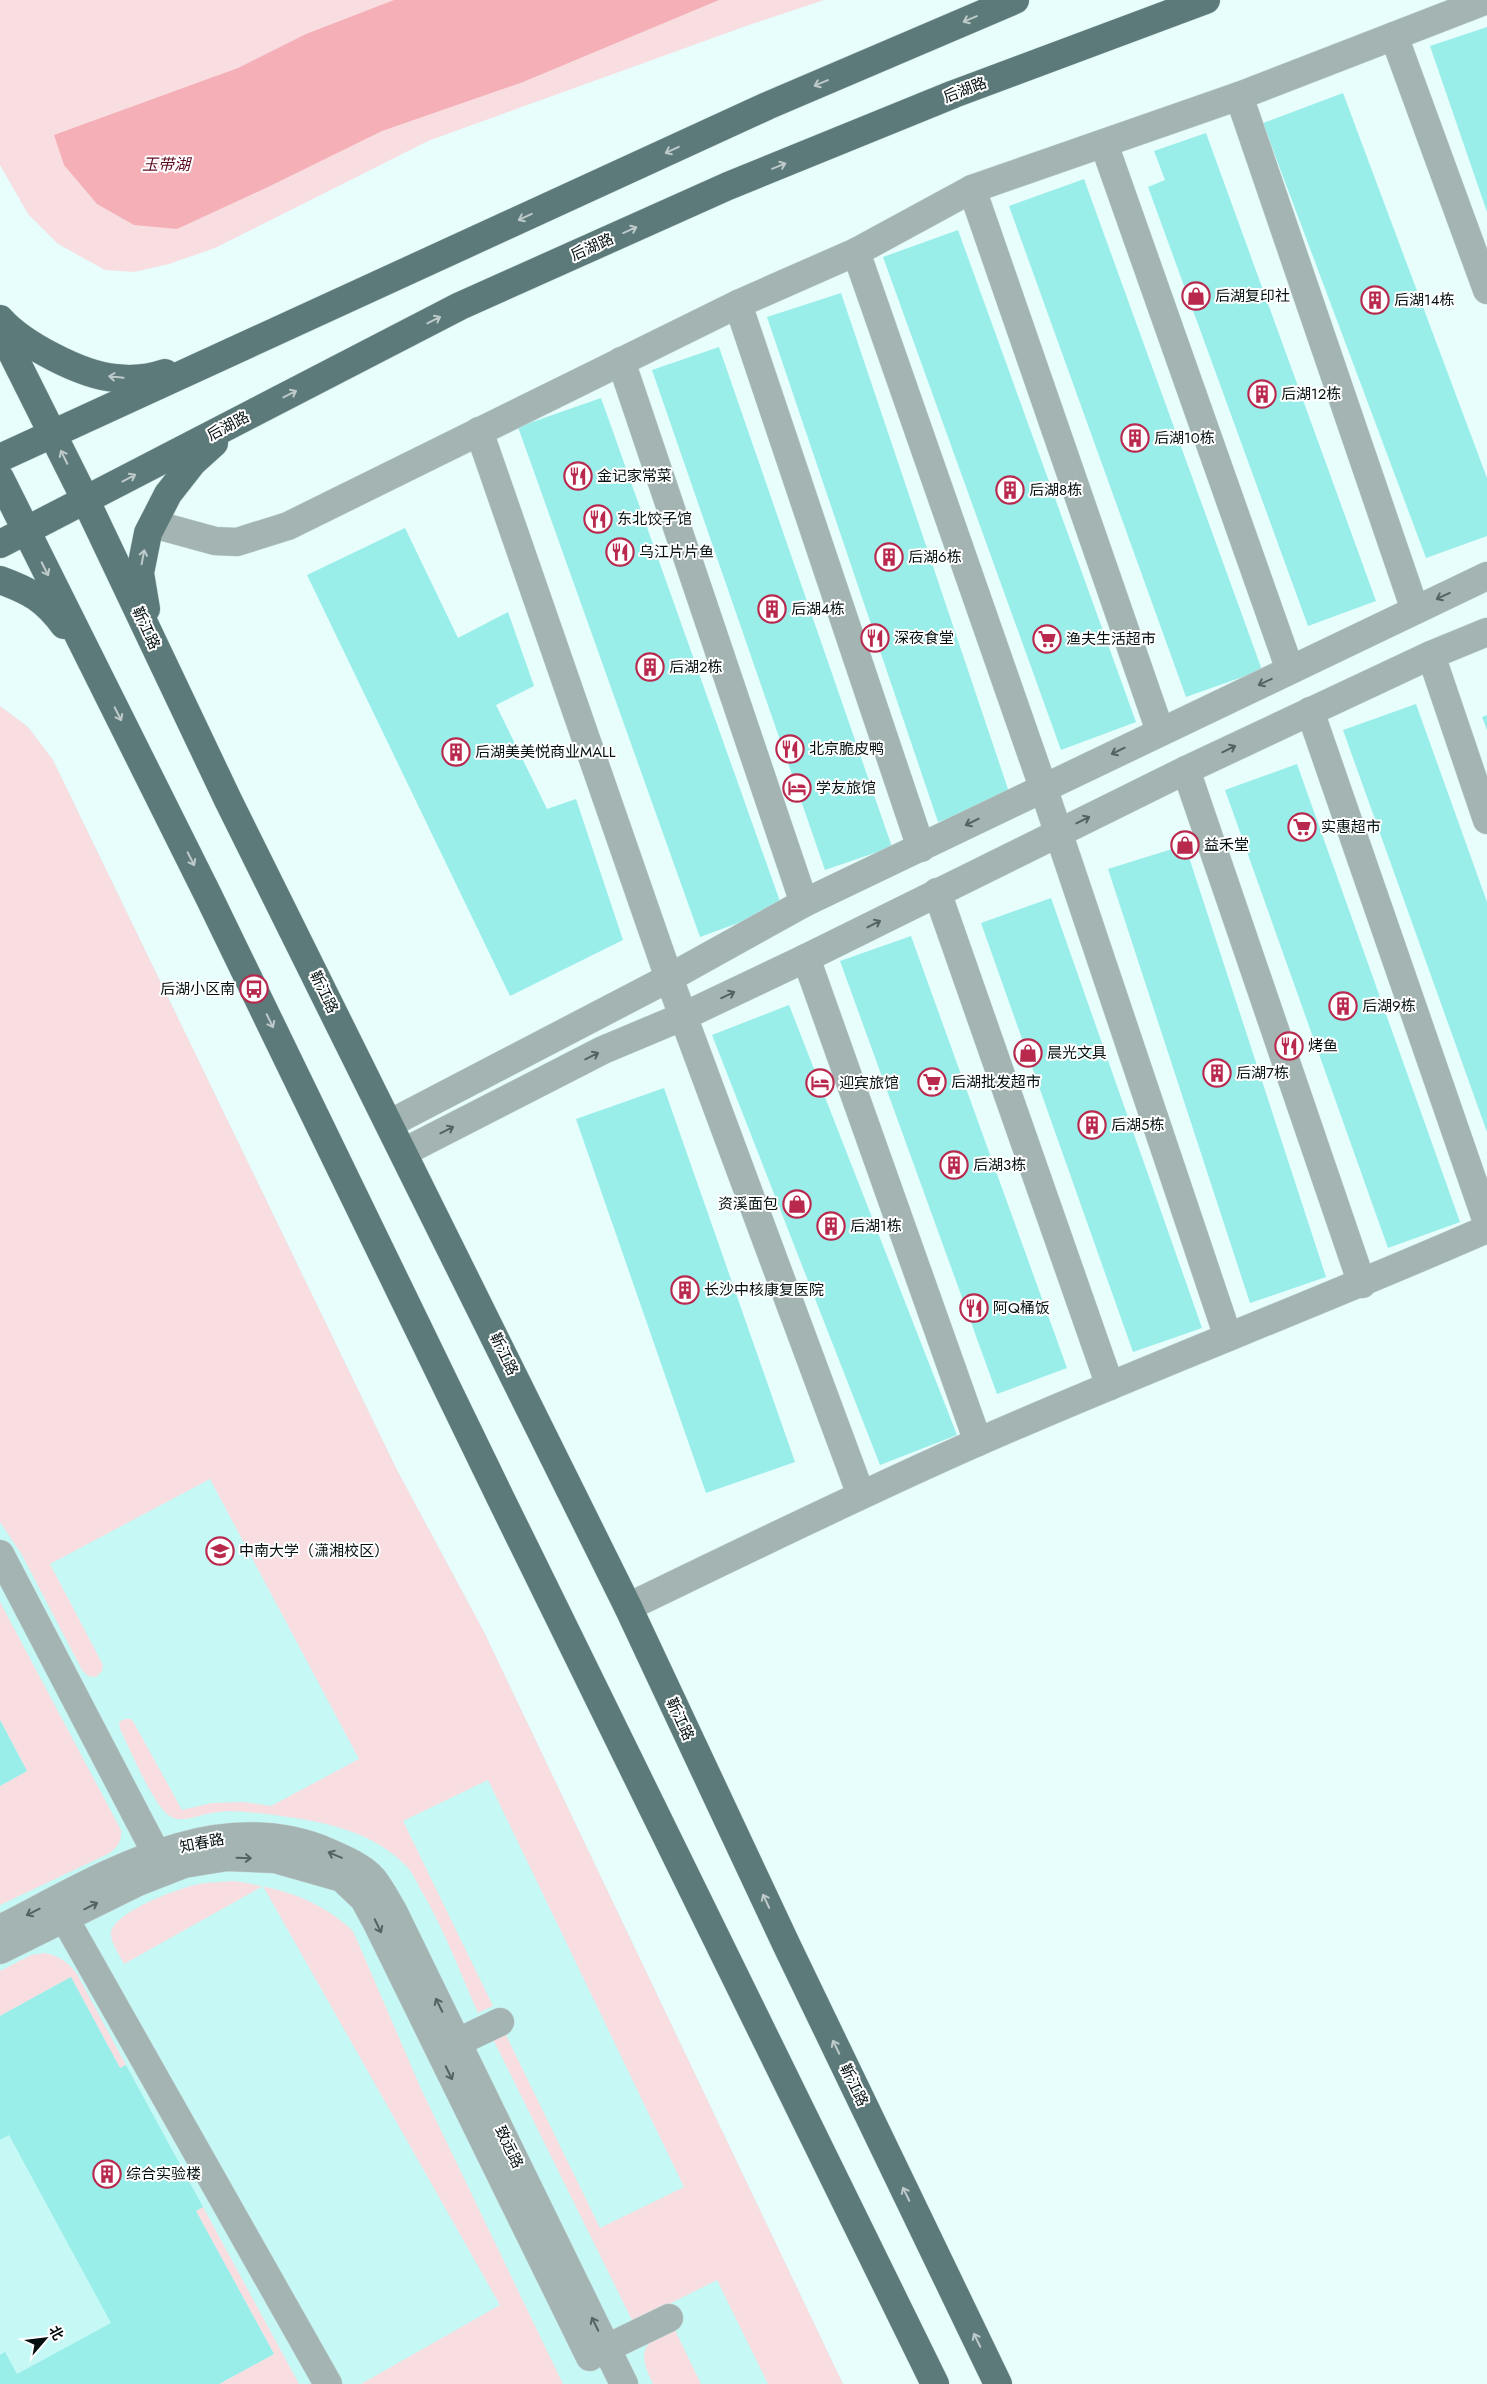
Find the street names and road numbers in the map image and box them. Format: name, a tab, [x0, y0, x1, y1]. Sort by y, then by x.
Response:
street label: 后湖路	[940, 72, 990, 108]
street label: 后湖路	[567, 228, 617, 266]
street label: 后湖路	[203, 406, 253, 446]
street label: 靳江路	[127, 603, 165, 653]
street label: 靳江路	[304, 967, 344, 1017]
street label: 靳江路	[484, 1329, 524, 1379]
street label: 靳江路	[661, 1694, 699, 1744]
street label: 知春路	[178, 1828, 226, 1858]
street label: 靳江路	[834, 2060, 874, 2110]
street label: 致远路	[489, 2122, 529, 2172]

